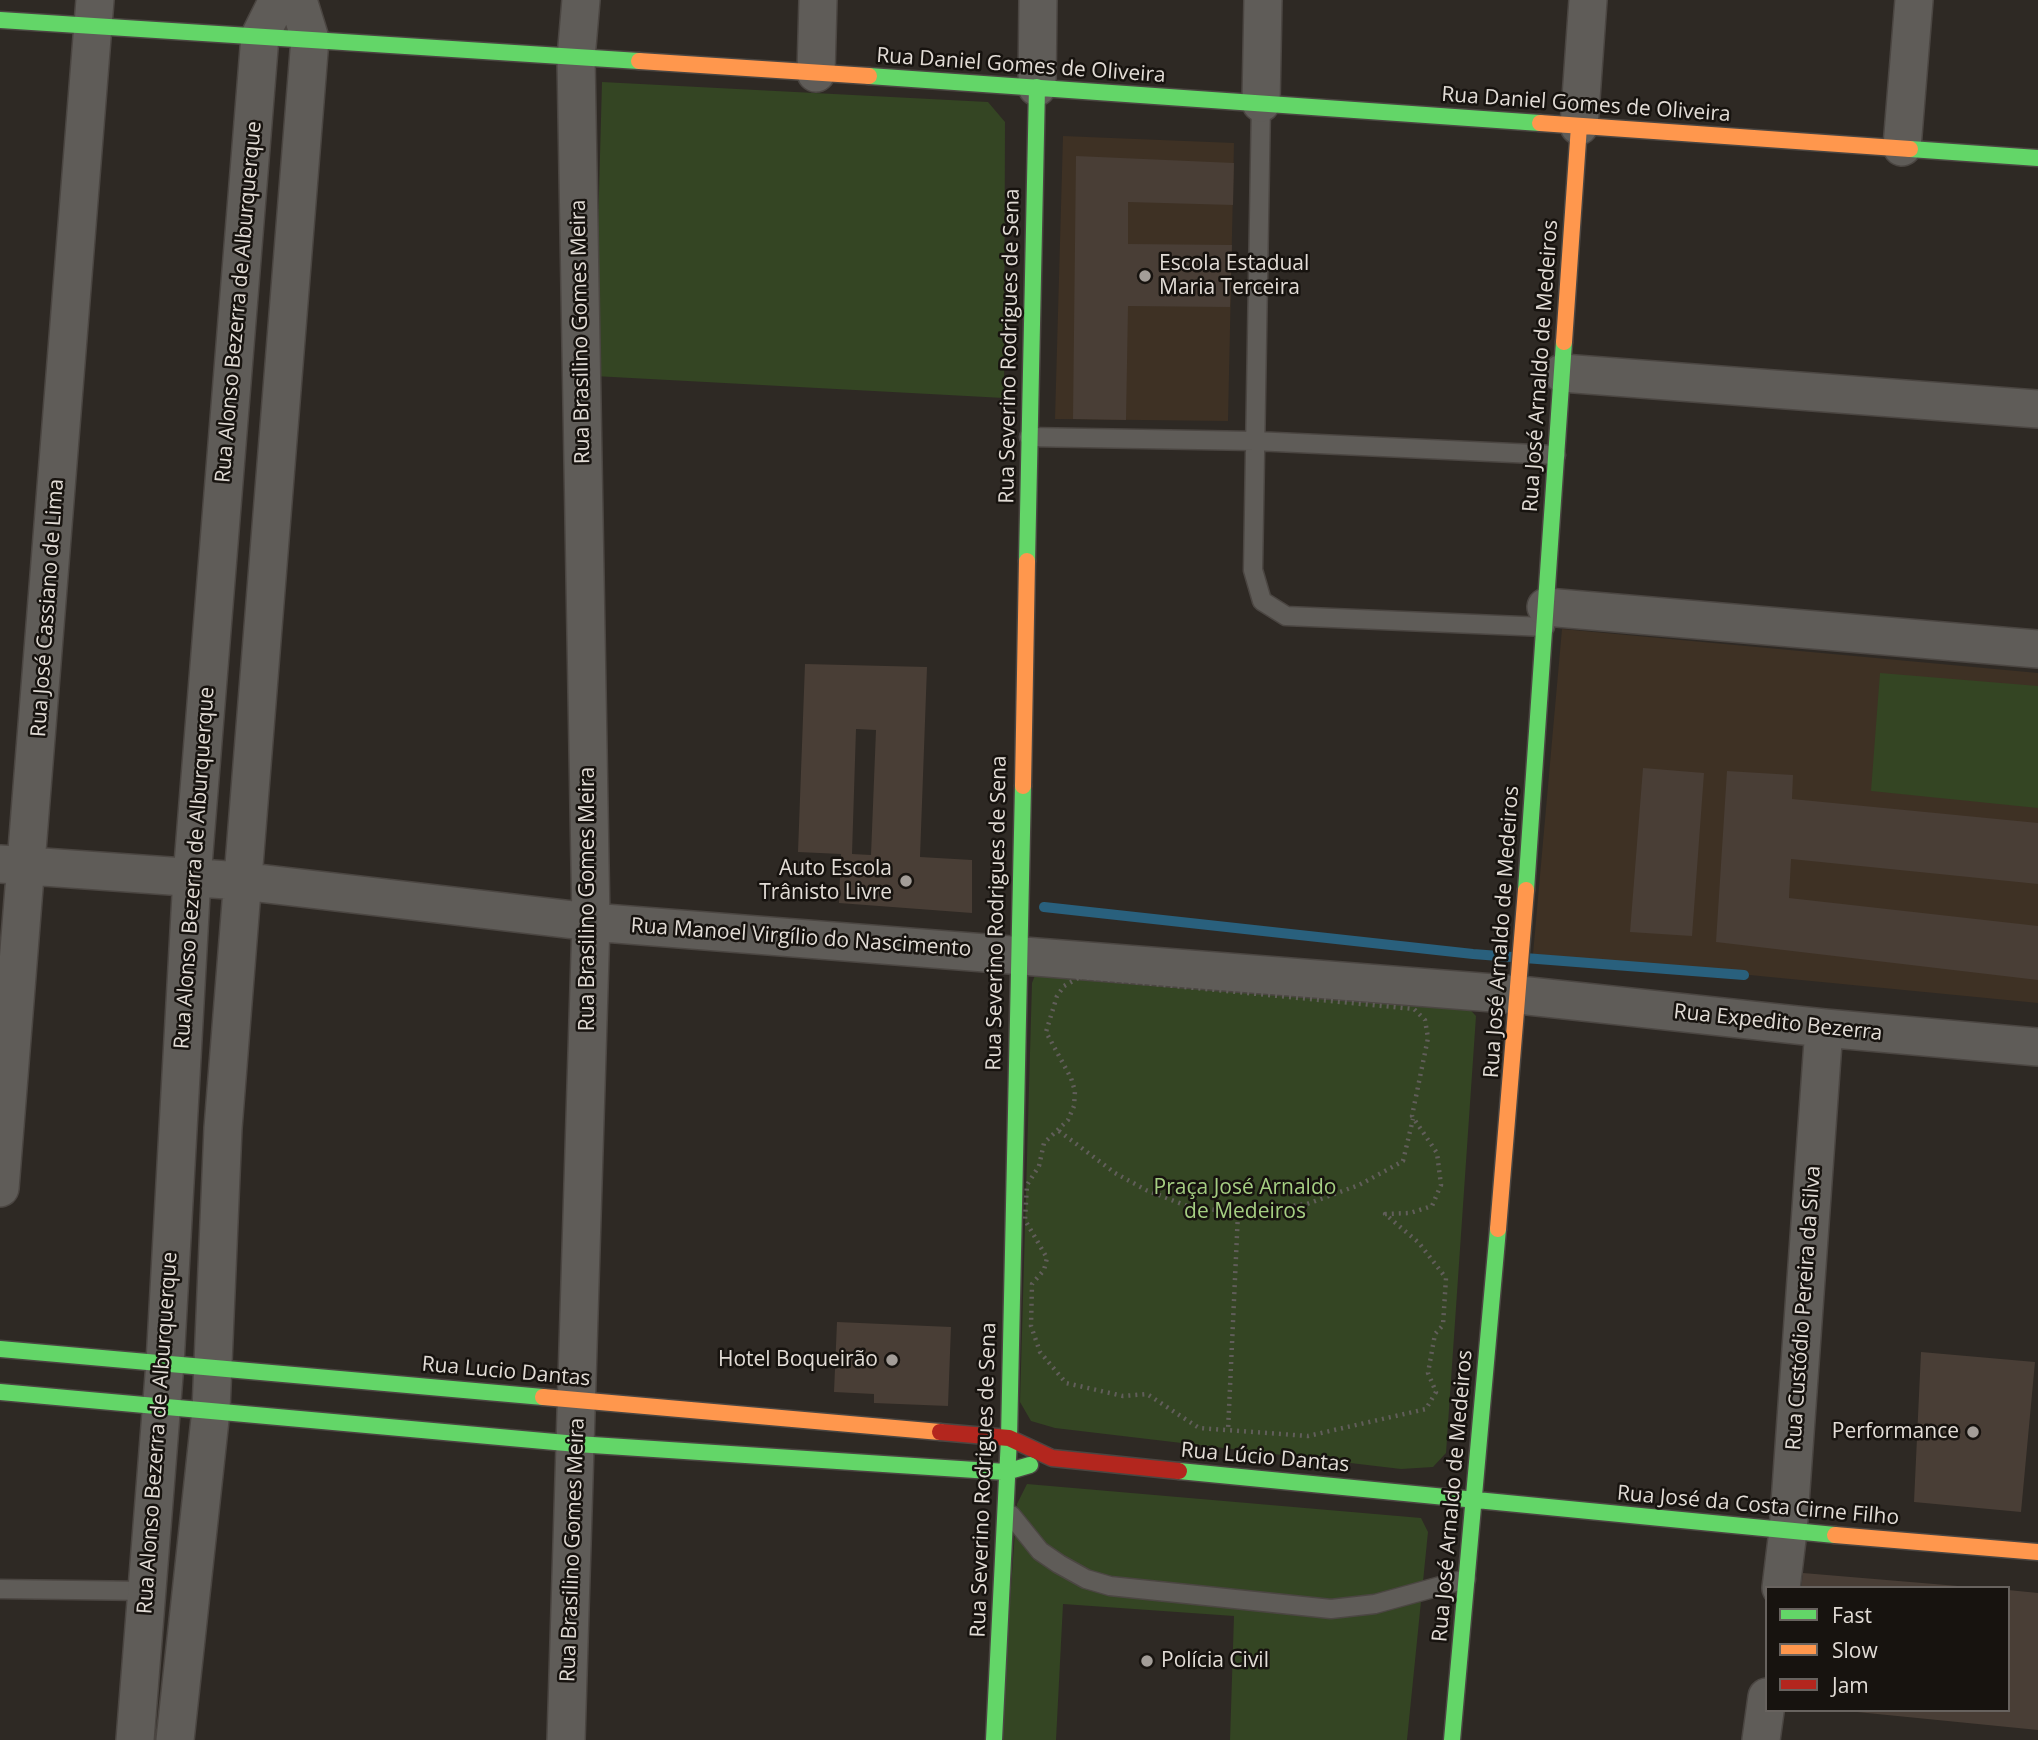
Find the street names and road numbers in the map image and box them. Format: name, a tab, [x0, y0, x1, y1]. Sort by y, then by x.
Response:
street label: Rua Daniel Gomes de Oliveira	[875, 43, 1167, 89]
street label: Rua Daniel Gomes de Oliveira	[1440, 82, 1732, 128]
street label: Rua Alonso Bezerra de Alburquerque	[211, 120, 267, 484]
street label: Rua Severino Rodrigues de Sena	[995, 188, 1025, 504]
street label: Rua Brasilino Gomes Meira	[566, 200, 596, 464]
street label: Rua José Arnaldo de Medeiros	[1518, 219, 1564, 513]
street label: Rua José Cassiano de Lima	[26, 478, 70, 738]
street label: Rua Alonso Bezerra de Alburquerque	[170, 686, 220, 1050]
street label: Rua Severino Rodrigues de Sena	[982, 755, 1012, 1071]
street label: Rua Brasilino Gomes Meira	[575, 767, 601, 1031]
street label: Rua José Arnaldo de Medeiros	[1479, 785, 1525, 1079]
street label: Rua Manoel Virgílio do Nascimento	[630, 914, 972, 962]
street label: Rua Expedito Bezerra	[1672, 1000, 1884, 1046]
street label: Rua Custódio Pereira da Silva	[1781, 1165, 1827, 1451]
street label: Rua Alonso Bezerra de Alburquerque	[133, 1251, 183, 1615]
street label: Rua Severino Rodrigues de Sena	[966, 1322, 1002, 1638]
street label: Rua José Arnaldo de Medeiros	[1428, 1349, 1478, 1643]
street label: Rua Lucio Dantas	[421, 1352, 591, 1392]
street label: Rua Brasilino Gomes Meira	[556, 1417, 590, 1683]
street label: Rua Lúcio Dantas	[1180, 1438, 1350, 1478]
street label: Rua José da Costa Cirne Filho	[1616, 1481, 1900, 1531]

